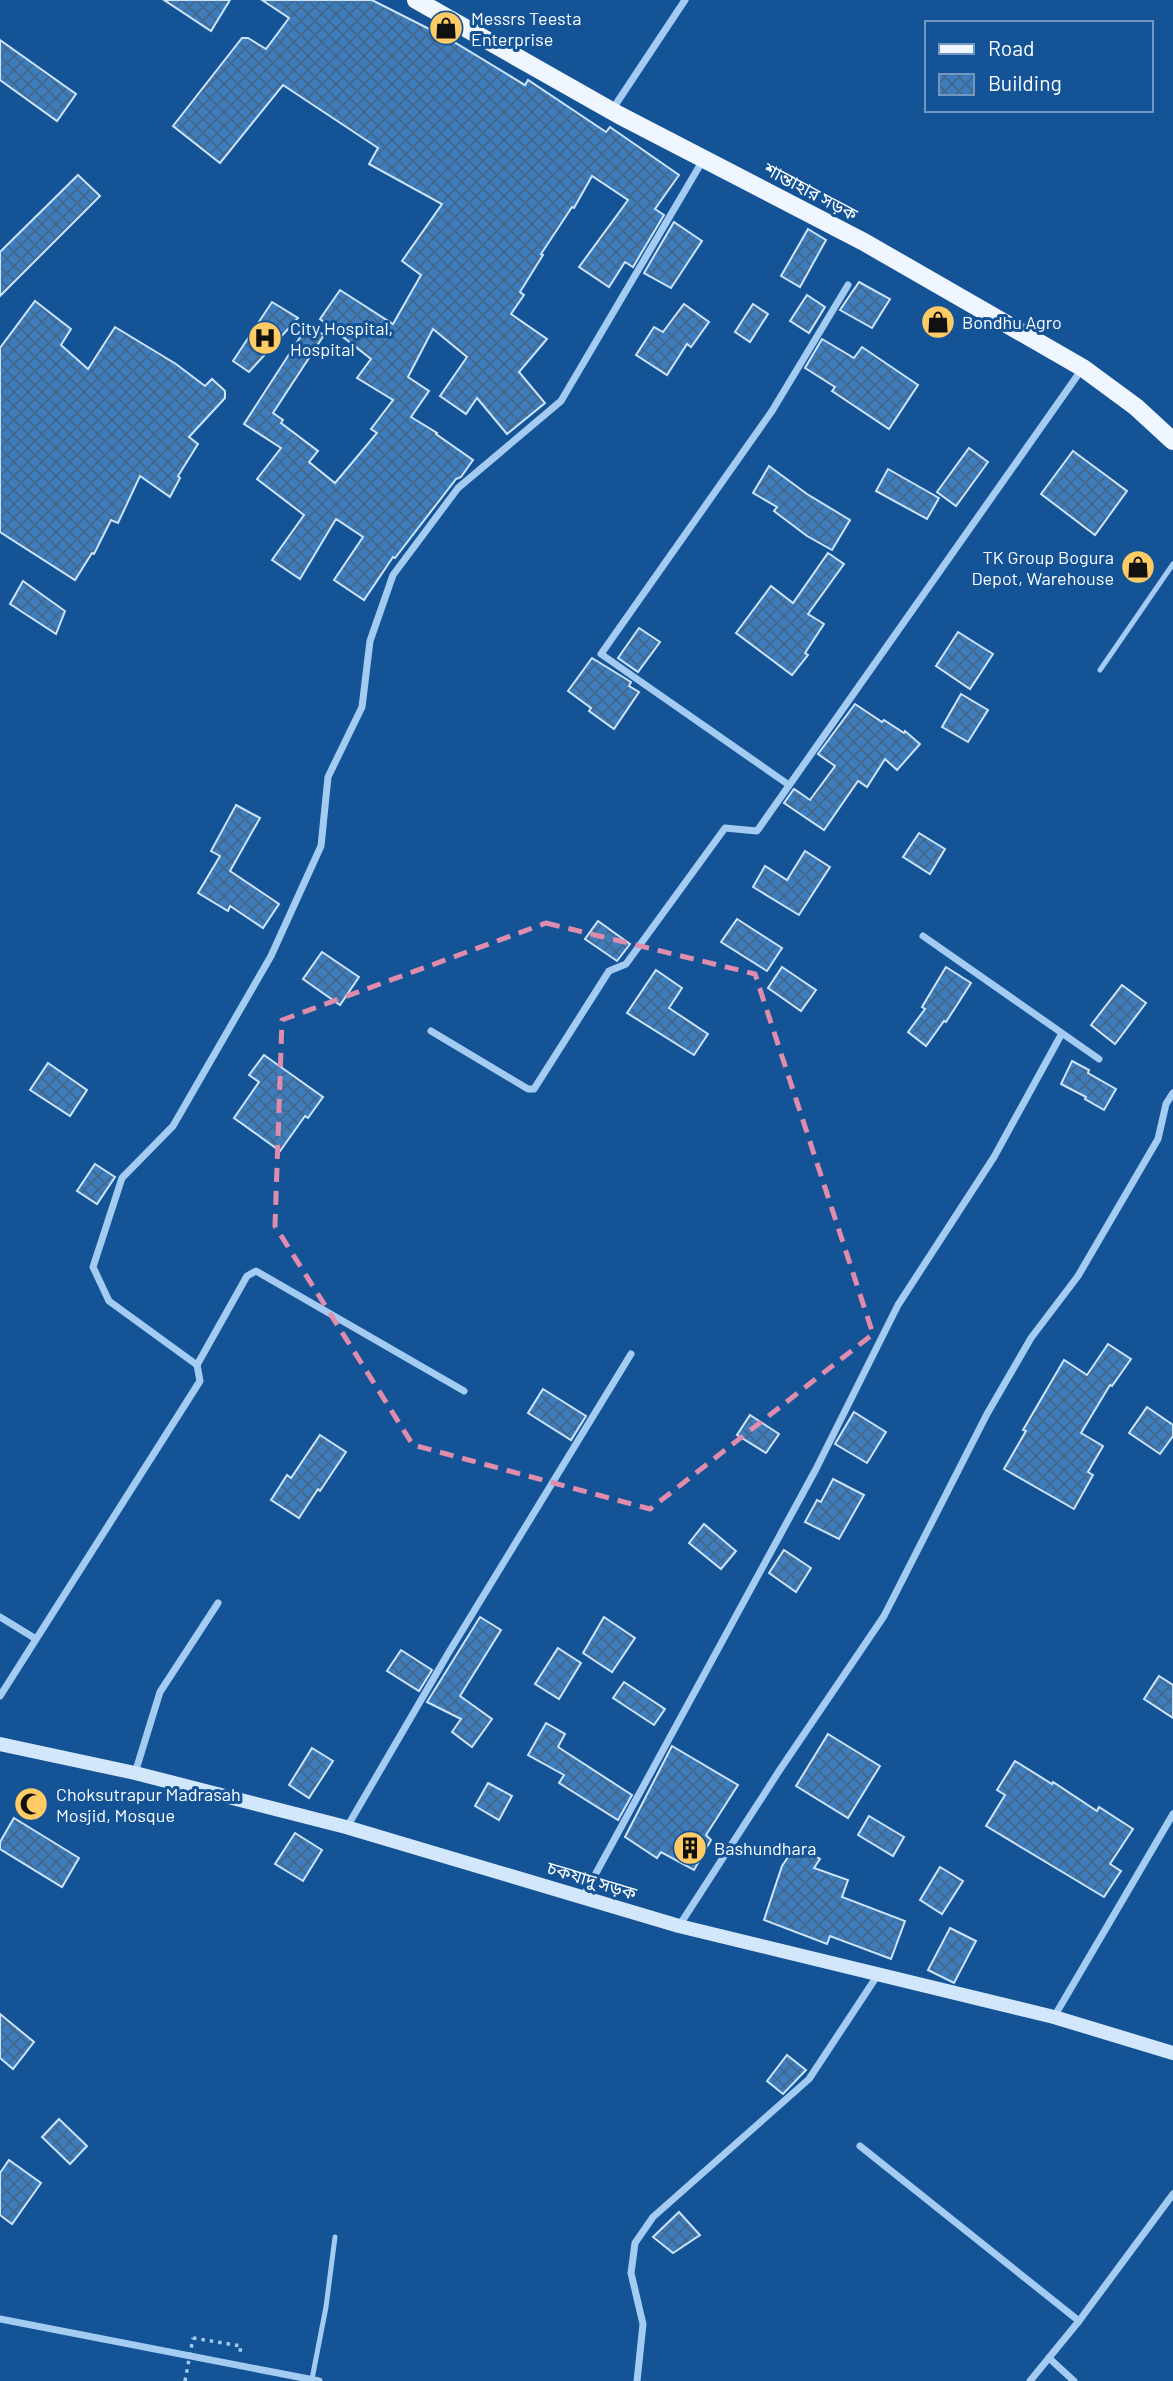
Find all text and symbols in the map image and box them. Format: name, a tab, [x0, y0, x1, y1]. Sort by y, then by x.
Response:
place label: Messrs Teesta Enterprise	[471, 7, 582, 50]
shop icon: Messrs Teesta Enterprise	[427, 9, 465, 47]
legend	[925, 21, 1152, 112]
text: Road	[988, 35, 1034, 60]
text: Building	[988, 70, 1062, 95]
street label: শান্তাহার সড়ক	[760, 157, 862, 225]
shop icon: Bondhu Agro	[919, 303, 957, 341]
place label: Bondhu Agro	[962, 311, 1062, 333]
place label: City Hospital, Hospital	[290, 317, 393, 360]
hospital icon: City Hospital, Hospital	[246, 319, 284, 357]
place label: TK Group Bogura Depot, Warehouse	[971, 546, 1114, 589]
shop icon: TK Group Bogura Depot, Warehouse	[1119, 548, 1157, 586]
place label: Choksutrapur Madrasah Mosjid, Mosque	[56, 1783, 241, 1826]
mosque icon: Choksutrapur Madrasah Mosjid, Mosque	[12, 1785, 50, 1823]
building icon: Bashundhara	[671, 1829, 709, 1867]
place label: Bashundhara	[714, 1837, 816, 1859]
street label: চকযাদু সড়ক	[544, 1856, 640, 1904]

